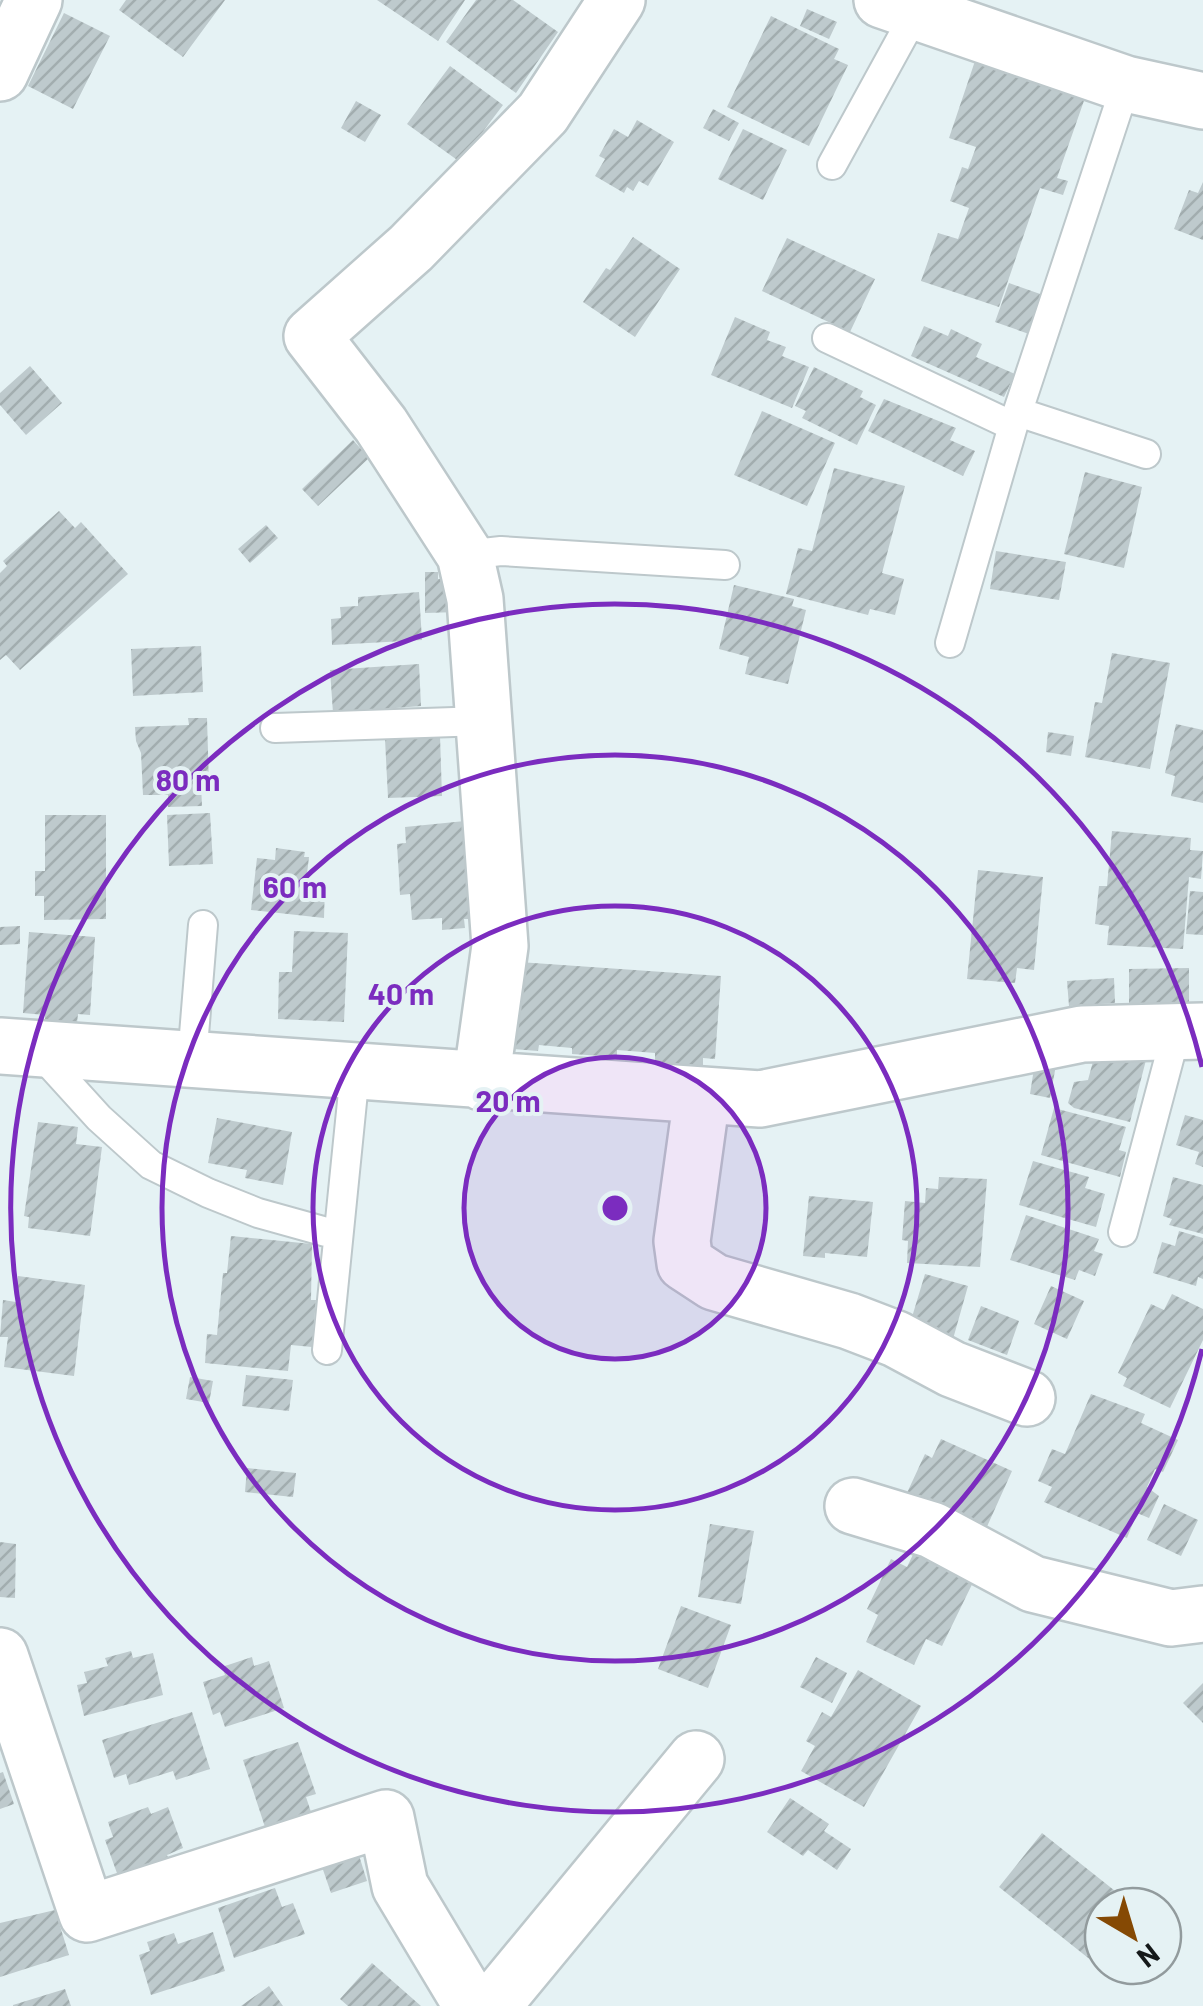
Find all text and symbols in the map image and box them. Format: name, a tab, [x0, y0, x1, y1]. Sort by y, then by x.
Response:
text: 80 m	[156, 761, 220, 797]
text: 60 m	[263, 868, 327, 904]
text: 40 m	[368, 975, 434, 1011]
text: 20 m	[476, 1082, 540, 1118]
centre of rings	[597, 1190, 633, 1226]
north arrow	[1083, 1886, 1183, 1986]
text: N	[1131, 1937, 1167, 1976]

